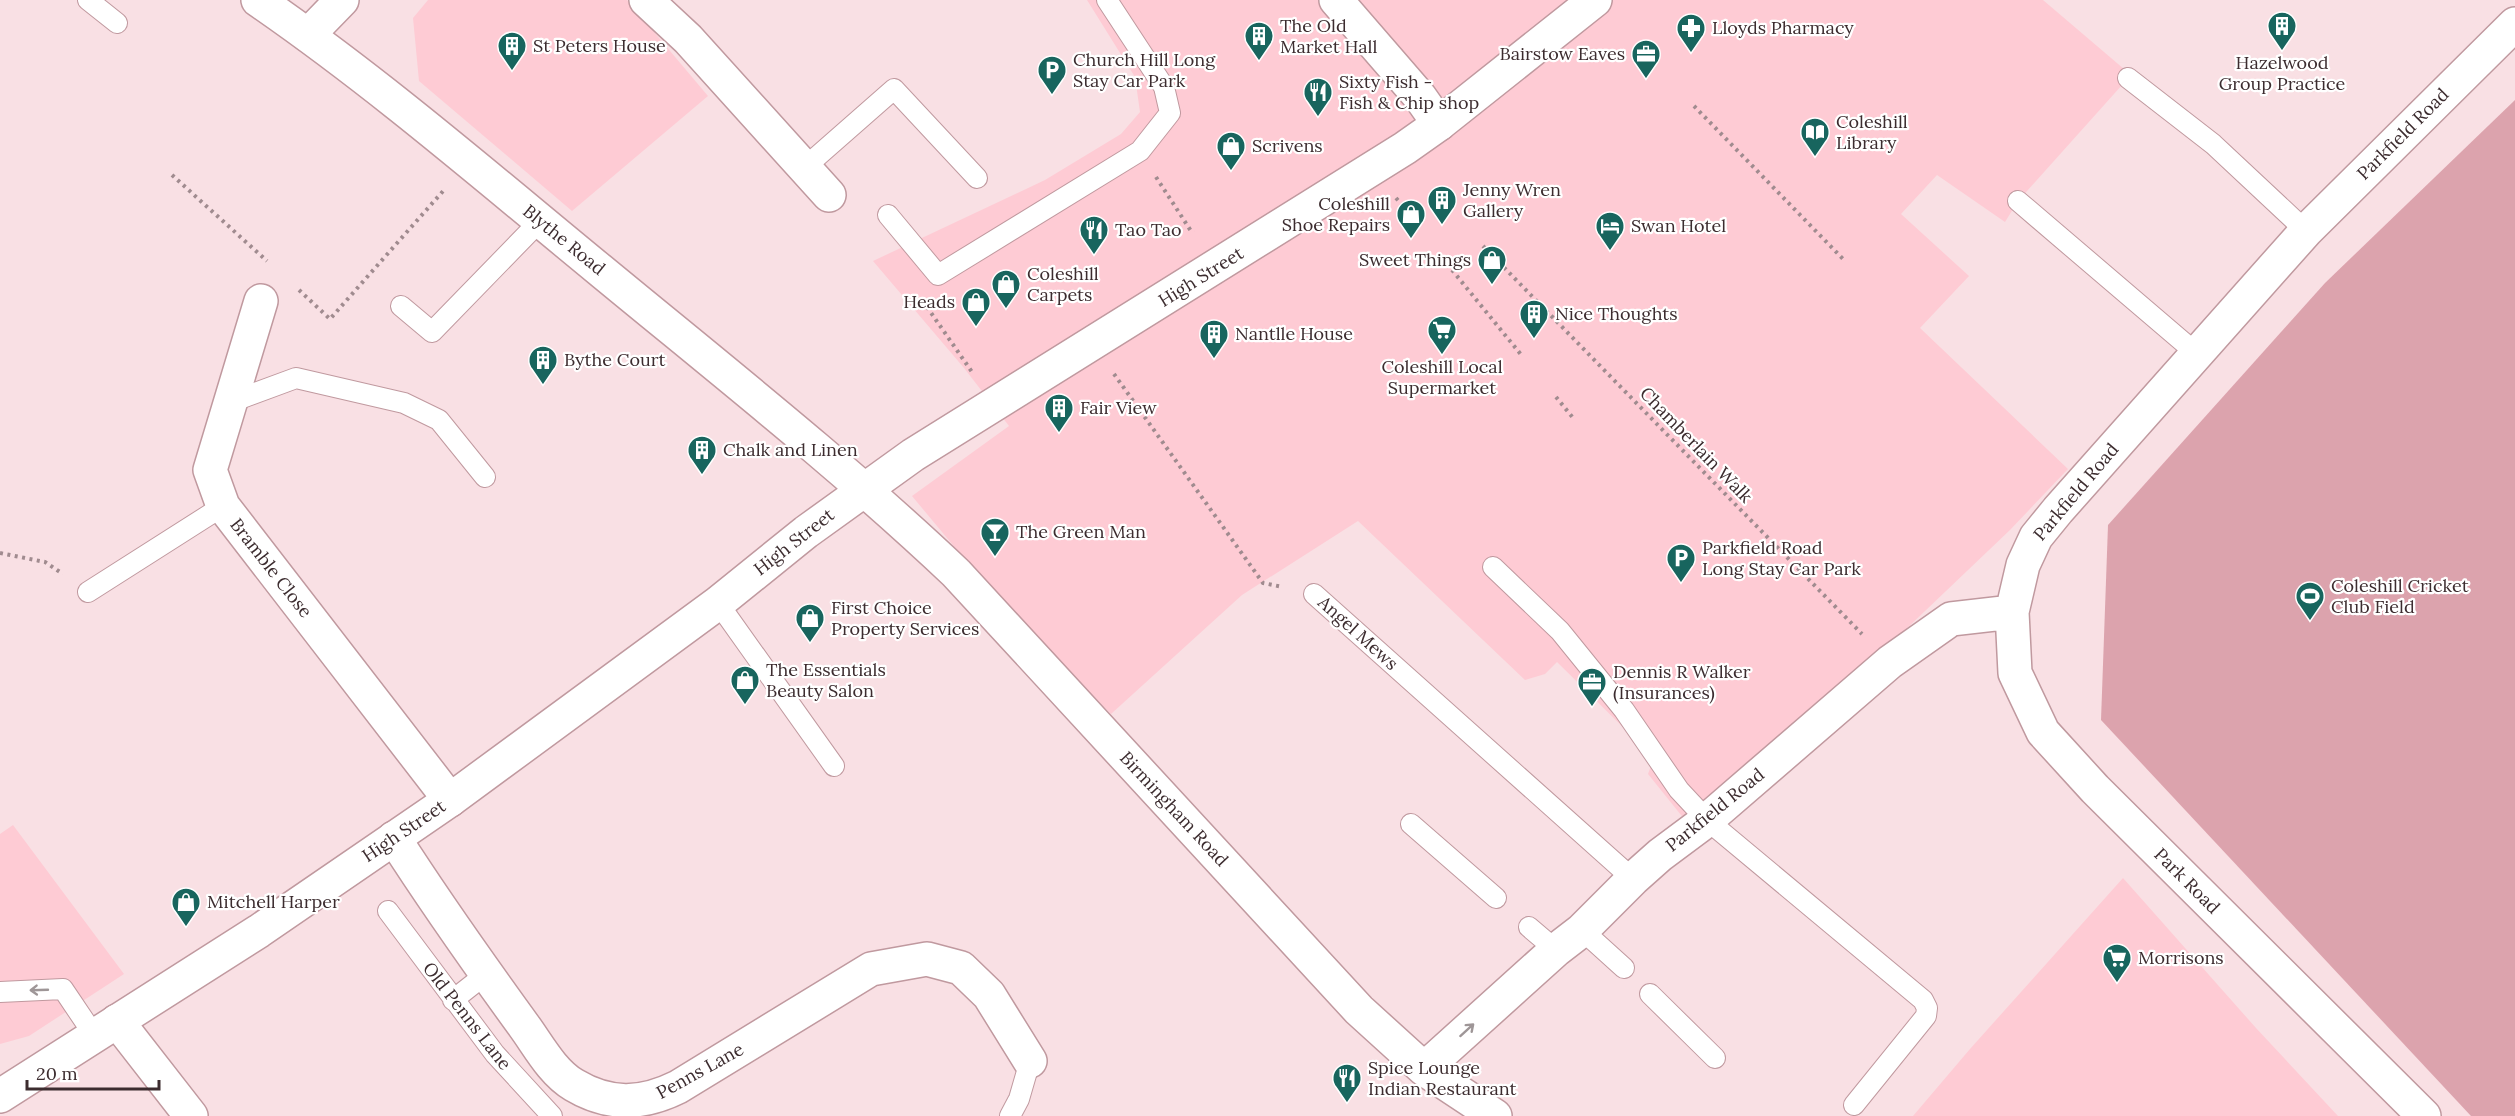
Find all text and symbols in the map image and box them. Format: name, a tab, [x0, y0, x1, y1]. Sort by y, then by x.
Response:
building icon: Hazelwood Group Practice	[2266, 10, 2298, 52]
pharmacy icon: Lloyds Pharmacy	[1675, 12, 1707, 54]
place label: The Old Market Hall	[1280, 14, 1377, 58]
place label: Lloyds Pharmacy	[1712, 16, 1854, 39]
building icon: The Old Market Hall	[1243, 20, 1275, 62]
building icon: St Peters House	[496, 30, 528, 72]
place label: St Peters House	[533, 34, 666, 57]
office icon: Bairstow Eaves	[1630, 38, 1662, 80]
place label: Bairstow Eaves	[1500, 42, 1625, 65]
place label: Church Hill Long Stay Car Park	[1073, 48, 1216, 92]
place label: Hazelwood Group Practice	[2219, 51, 2346, 95]
parking icon: Church Hill Long Stay Car Park	[1036, 54, 1068, 96]
place label: Sixty Fish - Fish & Chip shop	[1339, 70, 1479, 114]
restaurant icon: Sixty Fish - Fish & Chip shop	[1302, 76, 1334, 118]
street label: Parkfield Road	[2352, 83, 2454, 184]
place label: Coleshill Library	[1836, 110, 1908, 154]
library icon: Coleshill Library	[1799, 116, 1831, 158]
shop icon: Scrivens	[1215, 130, 1247, 172]
place label: Scrivens	[1252, 134, 1323, 157]
place label: Jenny Wren Gallery	[1462, 178, 1561, 222]
building icon: Jenny Wren Gallery	[1426, 184, 1458, 226]
place label: Coleshill Shoe Repairs	[1282, 192, 1390, 236]
shop icon: Coleshill Shoe Repairs	[1395, 198, 1427, 240]
street label: Blythe Road	[518, 199, 610, 280]
hotel icon: Swan Hotel	[1594, 210, 1626, 252]
restaurant icon: Tao Tao	[1078, 214, 1110, 256]
place label: Swan Hotel	[1631, 214, 1726, 237]
place label: Tao Tao	[1115, 218, 1182, 241]
street label: High Street	[1154, 241, 1248, 312]
shop icon: Sweet Things	[1476, 244, 1508, 286]
place label: Sweet Things	[1359, 248, 1471, 271]
place label: Coleshill Carpets	[1027, 262, 1099, 306]
shop icon: Coleshill Carpets	[990, 268, 1022, 310]
shop icon: Heads	[960, 286, 992, 328]
place label: Heads	[903, 290, 955, 313]
building icon: Nice Thoughts	[1518, 298, 1550, 340]
place label: Nice Thoughts	[1555, 302, 1678, 325]
supermarket icon: Coleshill Local Supermarket	[1426, 314, 1458, 356]
building icon: Nantlle House	[1198, 318, 1230, 360]
place label: Nantlle House	[1235, 322, 1353, 345]
building icon: Bythe Court	[527, 344, 559, 386]
place label: Bythe Court	[564, 348, 666, 371]
place label: Coleshill Local Supermarket	[1381, 355, 1503, 399]
street label: Chamberlain Walk	[1635, 382, 1758, 508]
building icon: Fair View	[1043, 392, 1075, 434]
place label: Fair View	[1080, 396, 1157, 419]
building icon: Chalk and Linen	[686, 434, 718, 476]
place label: Chalk and Linen	[723, 438, 858, 461]
street label: Parkfield Road	[2028, 438, 2123, 545]
street label: High Street	[749, 503, 839, 580]
street label: Bramble Close	[225, 513, 318, 622]
bar icon: The Green Man	[979, 516, 1011, 558]
place label: The Green Man	[1016, 520, 1146, 543]
place label: Parkfield Road Long Stay Car Park	[1702, 536, 1861, 580]
parking icon: Parkfield Road Long Stay Car Park	[1665, 542, 1697, 584]
place label: Coleshill Cricket Club Field	[2331, 574, 2469, 618]
sports icon: Coleshill Cricket Club Field	[2294, 580, 2326, 622]
street label: Angel Mews	[1313, 590, 1403, 675]
place label: First Choice Property Services	[831, 596, 979, 640]
shop icon: First Choice Property Services	[794, 602, 826, 644]
place label: The Essentials Beauty Salon	[766, 658, 886, 702]
place label: Dennis R Walker (Insurances)	[1613, 660, 1751, 704]
shop icon: The Essentials Beauty Salon	[729, 664, 761, 706]
office icon: Dennis R Walker (Insurances)	[1576, 666, 1608, 708]
street label: Birmingham Road	[1115, 746, 1234, 871]
street label: Parkfield Road	[1661, 763, 1769, 856]
street label: High Street	[358, 794, 450, 867]
street label: Park Road	[2150, 843, 2225, 919]
shop icon: Mitchell Harper	[170, 886, 202, 928]
place label: Mitchell Harper	[207, 890, 340, 913]
supermarket icon: Morrisons	[2101, 942, 2133, 984]
place label: Morrisons	[2138, 946, 2224, 969]
street label: Old Penns Lane	[418, 957, 517, 1075]
one-way arrow	[30, 984, 50, 995]
one-way arrow	[1459, 1023, 1474, 1037]
street label: Penns Lane	[652, 1037, 748, 1104]
scale bar	[27, 1053, 159, 1091]
place label: Spice Lounge Indian Restaurant	[1368, 1056, 1516, 1100]
text: 20 m	[36, 1062, 78, 1085]
restaurant icon: Spice Lounge Indian Restaurant	[1331, 1062, 1363, 1104]

